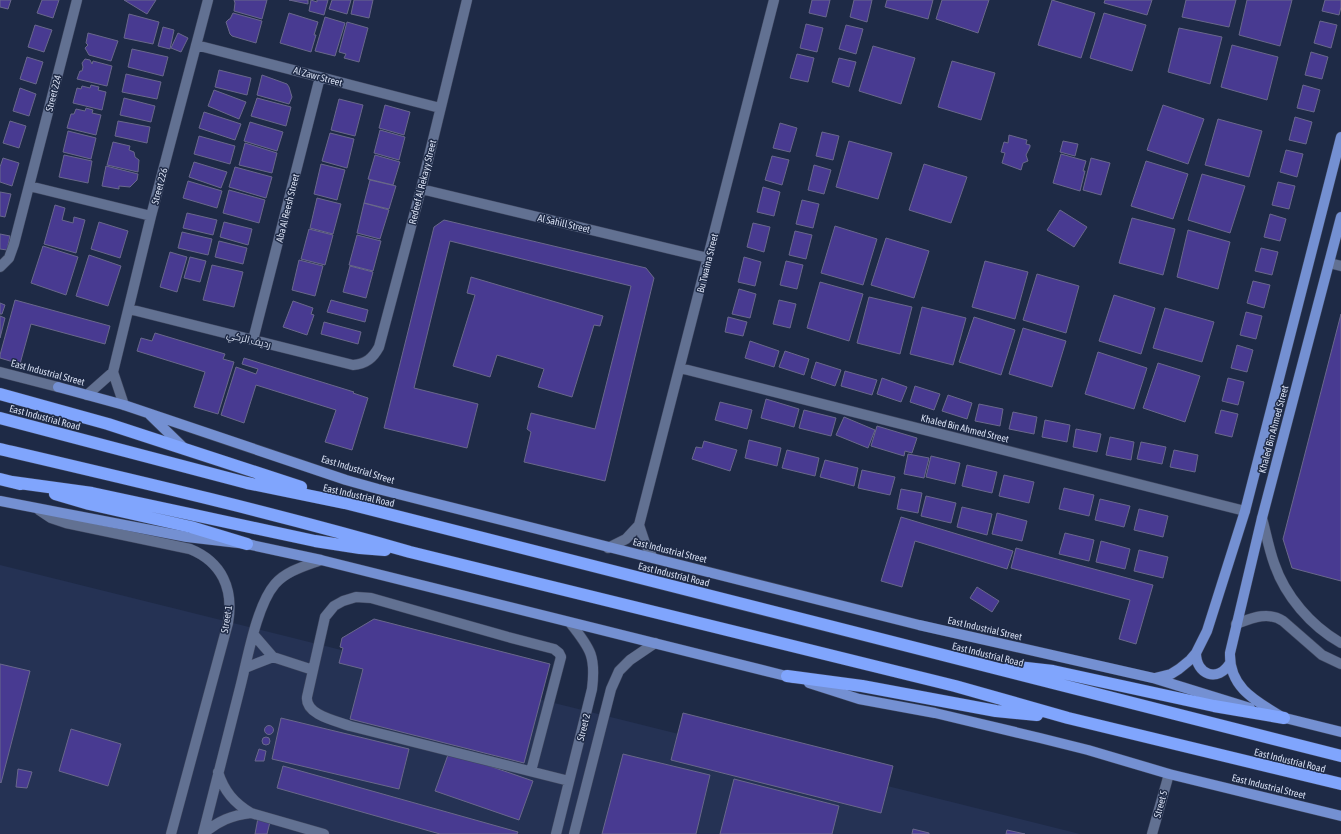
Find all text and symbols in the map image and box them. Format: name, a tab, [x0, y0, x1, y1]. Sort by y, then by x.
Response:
street label: Al Zawr Street	[292, 65, 344, 88]
street label: Street 224	[44, 73, 63, 113]
street label: Redeef Al Rekayy Street	[407, 139, 438, 225]
street label: Street 226	[149, 166, 170, 206]
street label: Aba Al Reesh Street	[274, 173, 301, 244]
street label: Al Sahill Street	[537, 212, 591, 235]
street label: Bu Twaina Street	[695, 232, 720, 294]
street label: رديف الركي	[225, 329, 272, 352]
street label: East Industrial Street	[10, 357, 86, 388]
street label: Khaled Bin Ahmed Street	[1256, 384, 1291, 474]
street label: East Industrial Road	[8, 403, 82, 432]
street label: Khaled Bin Ahmed Street	[920, 412, 1010, 445]
street label: East Industrial Street	[320, 453, 396, 486]
street label: East Industrial Road	[322, 482, 396, 509]
street label: East Industrial Street	[632, 536, 708, 565]
street label: East Industrial Road	[637, 560, 711, 589]
street label: Street 1	[219, 604, 234, 634]
street label: East Industrial Street	[947, 615, 1023, 642]
street label: East Industrial Road	[951, 640, 1025, 669]
street label: Street 2	[575, 712, 592, 742]
street label: East Industrial Road	[1253, 746, 1327, 775]
street label: East Industrial Street	[1231, 772, 1307, 801]
street label: Street 5	[1152, 789, 1169, 819]

